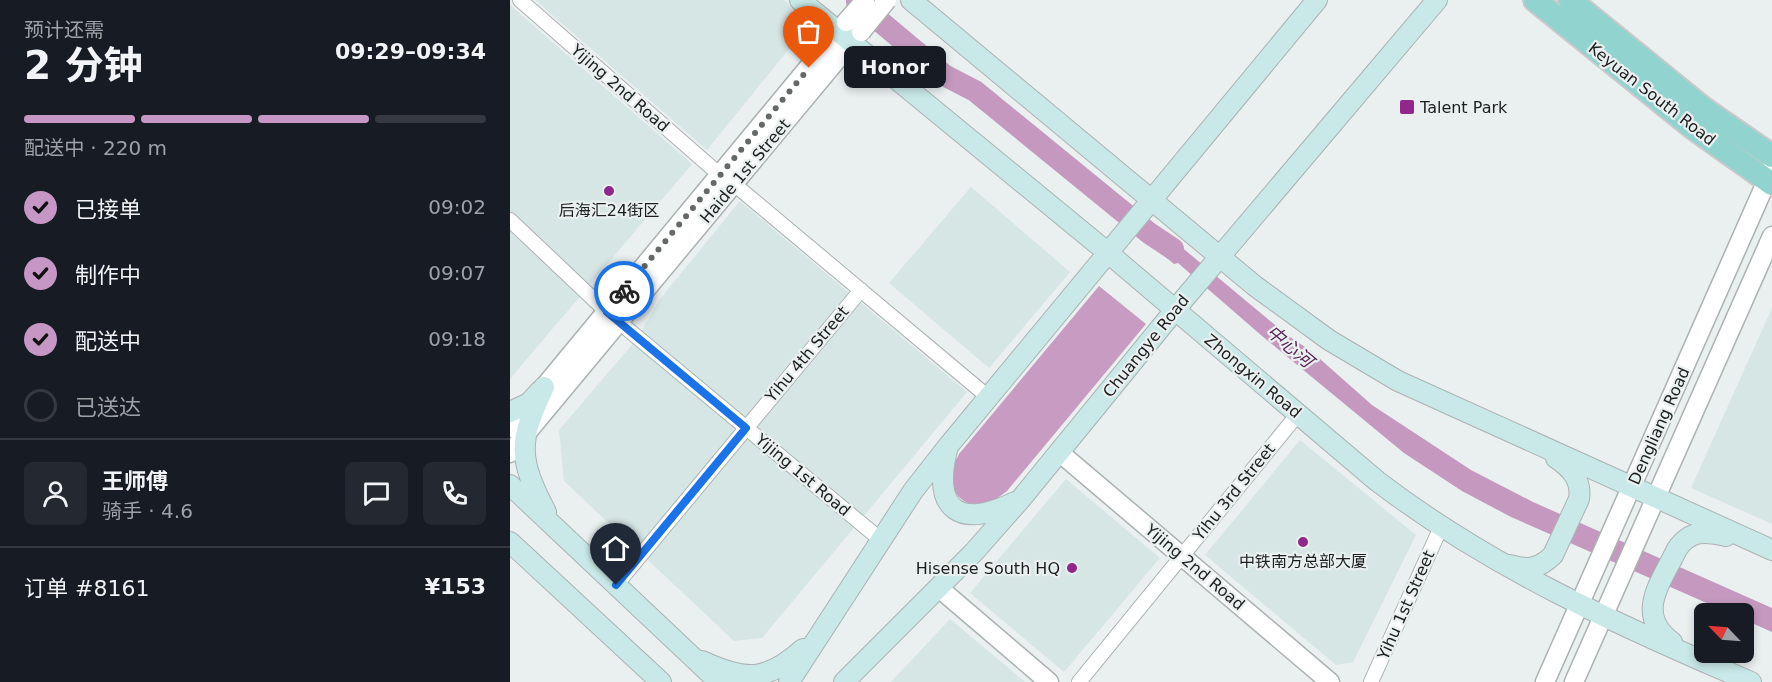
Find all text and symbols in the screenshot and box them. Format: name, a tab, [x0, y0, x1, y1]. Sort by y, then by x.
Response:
pin	[783, 6, 834, 68]
icon: bag	[792, 15, 825, 48]
text: 预计还需	[24, 18, 104, 42]
text: 09:29–09:34	[335, 39, 486, 64]
street label: Keyuan South Road	[1585, 39, 1719, 149]
street label: Yijing 2nd Road	[566, 40, 673, 136]
text: 2 分钟	[24, 43, 143, 88]
callout: Honor	[845, 47, 947, 89]
text: Honor	[861, 55, 929, 79]
marker: Talent Park	[1398, 98, 1416, 116]
place label: Talent Park	[1419, 98, 1508, 117]
street label: Haide 1st Street	[696, 115, 794, 227]
text: 配送中 · 220 m	[24, 136, 167, 160]
marker: 后海汇24街区	[602, 184, 616, 198]
icon: check	[24, 191, 57, 224]
text: 09:02	[428, 195, 486, 219]
text: 已接单	[75, 197, 141, 222]
place label: 后海汇24街区	[559, 201, 659, 220]
icon: check	[24, 257, 57, 290]
text: 09:07	[428, 261, 486, 285]
courier	[594, 261, 654, 321]
text: 制作中	[75, 263, 141, 288]
icon: bike	[608, 275, 641, 308]
street label: Chuangye Road	[1099, 291, 1193, 401]
street label: Yihu 4th Street	[761, 302, 853, 407]
water label: 中心河	[1263, 321, 1320, 373]
icon: check	[24, 323, 57, 356]
text: 09:18	[428, 327, 486, 351]
text: 配送中	[75, 329, 141, 354]
street label: Zhongxin Road	[1201, 330, 1305, 422]
street label: Dengliang Road	[1625, 364, 1693, 488]
text: 已送达	[75, 395, 141, 420]
street label: Yijing 1st Road	[751, 429, 854, 520]
street label: Yihu 3rd Street	[1188, 440, 1279, 545]
button: person	[24, 462, 87, 525]
button: chat	[345, 462, 408, 525]
button: phone	[423, 462, 486, 525]
text: 王师傅	[102, 469, 168, 494]
text: 骑手 · 4.6	[102, 499, 193, 523]
street label: Yijing 2nd Road	[1141, 519, 1248, 614]
pin	[590, 523, 641, 585]
icon: home	[599, 532, 632, 565]
marker: 中铁南方总部大厦	[1296, 535, 1310, 549]
street label: Yihu 1st Street	[1373, 547, 1439, 663]
place label: 中铁南方总部大厦	[1239, 552, 1367, 571]
place label: Hisense South HQ	[916, 559, 1060, 578]
marker: Hisense South HQ	[1065, 561, 1079, 575]
text: ¥153	[425, 574, 486, 599]
text: 订单 #8161	[24, 576, 149, 601]
north arrow	[1694, 603, 1754, 663]
map controls	[1694, 603, 1754, 663]

